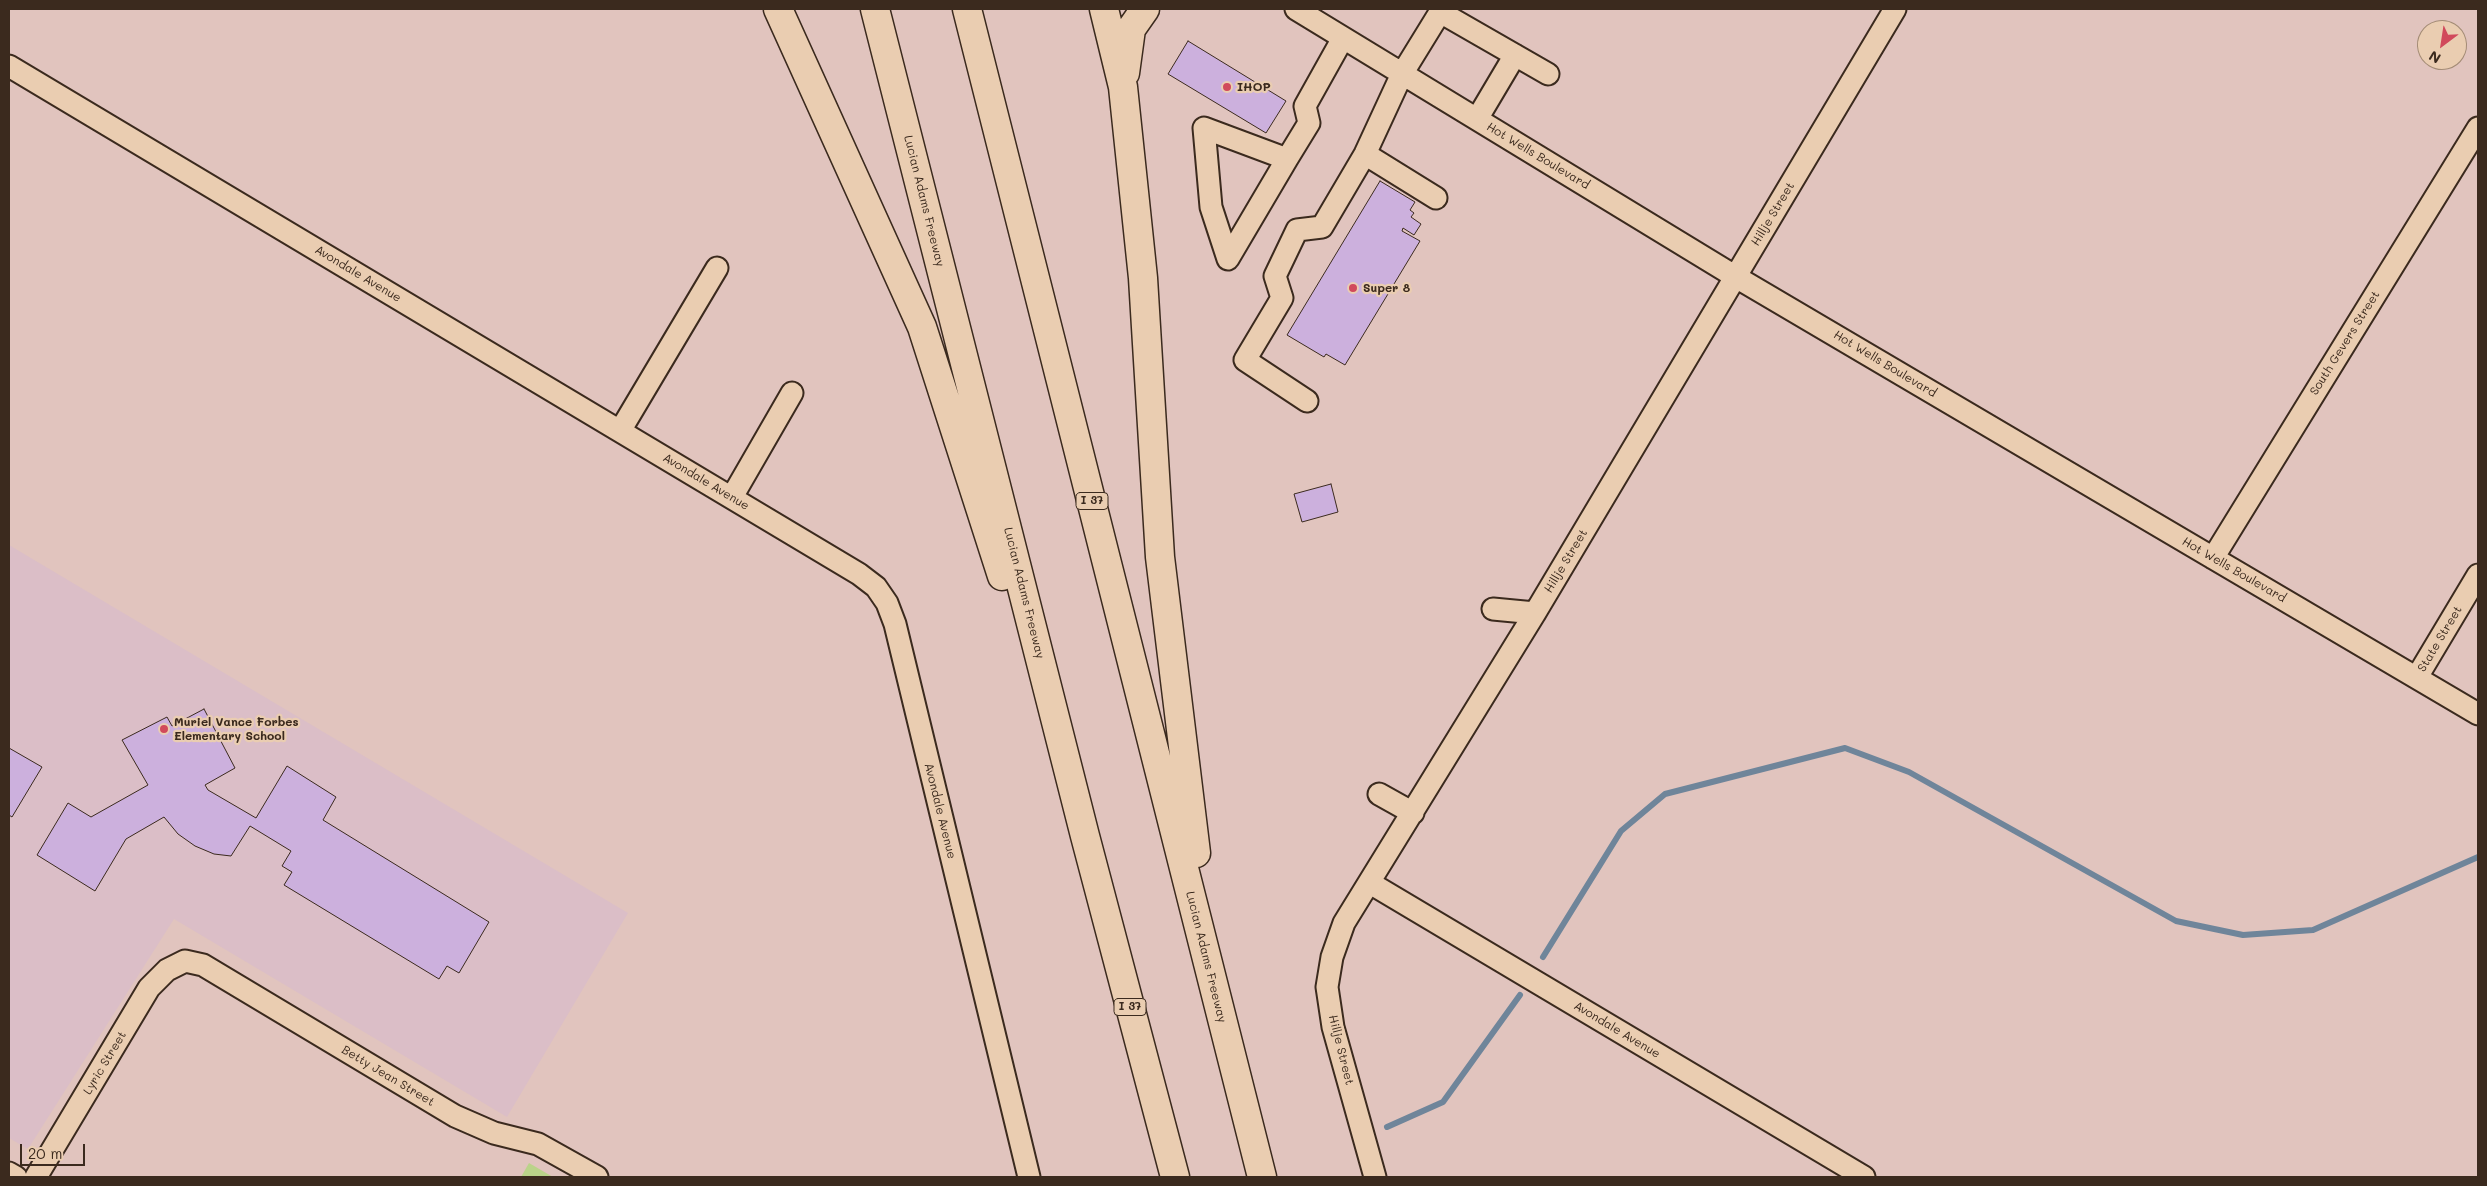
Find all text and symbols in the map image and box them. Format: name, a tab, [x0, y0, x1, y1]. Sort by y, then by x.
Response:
north arrow	[2417, 20, 2467, 70]
text: N	[2425, 47, 2444, 68]
place label: IHOP	[1237, 80, 1271, 94]
marker: IHOP	[1221, 81, 1233, 93]
street label: Hot Wells Boulevard	[1484, 120, 1592, 192]
street label: Lucian Adams Freeway	[901, 134, 947, 268]
street label: Hillje Street	[1748, 180, 1798, 248]
street label: Avondale Avenue	[312, 243, 404, 305]
place label: Super 8	[1363, 281, 1410, 295]
marker: Super 8	[1347, 282, 1359, 294]
street label: South Gevers Street	[2307, 288, 2383, 398]
street label: Hot Wells Boulevard	[1831, 328, 1939, 400]
street label: Avondale Avenue	[660, 451, 752, 513]
road number: I 37	[1076, 492, 1108, 510]
street label: Lucian Adams Freeway	[1001, 526, 1047, 660]
street label: Hillje Street	[1541, 527, 1591, 595]
street label: Hot Wells Boulevard	[2180, 534, 2288, 606]
street label: State Street	[2415, 603, 2465, 675]
place label: Muriel Vance Forbes Elementary School	[174, 715, 299, 743]
marker: Muriel Vance Forbes Elementary School	[158, 723, 170, 735]
street label: Avondale Avenue	[921, 762, 959, 860]
street label: Lucian Adams Freeway	[1183, 890, 1229, 1024]
road number: I 37	[1114, 999, 1146, 1016]
street label: Avondale Avenue	[1571, 999, 1663, 1061]
street label: Hillje Street	[1325, 1013, 1357, 1087]
street label: Lyric Street	[80, 1029, 130, 1097]
street label: Betty Jean Street	[339, 1043, 437, 1109]
scale bar	[22, 1134, 88, 1166]
text: 20 m	[28, 1143, 62, 1163]

